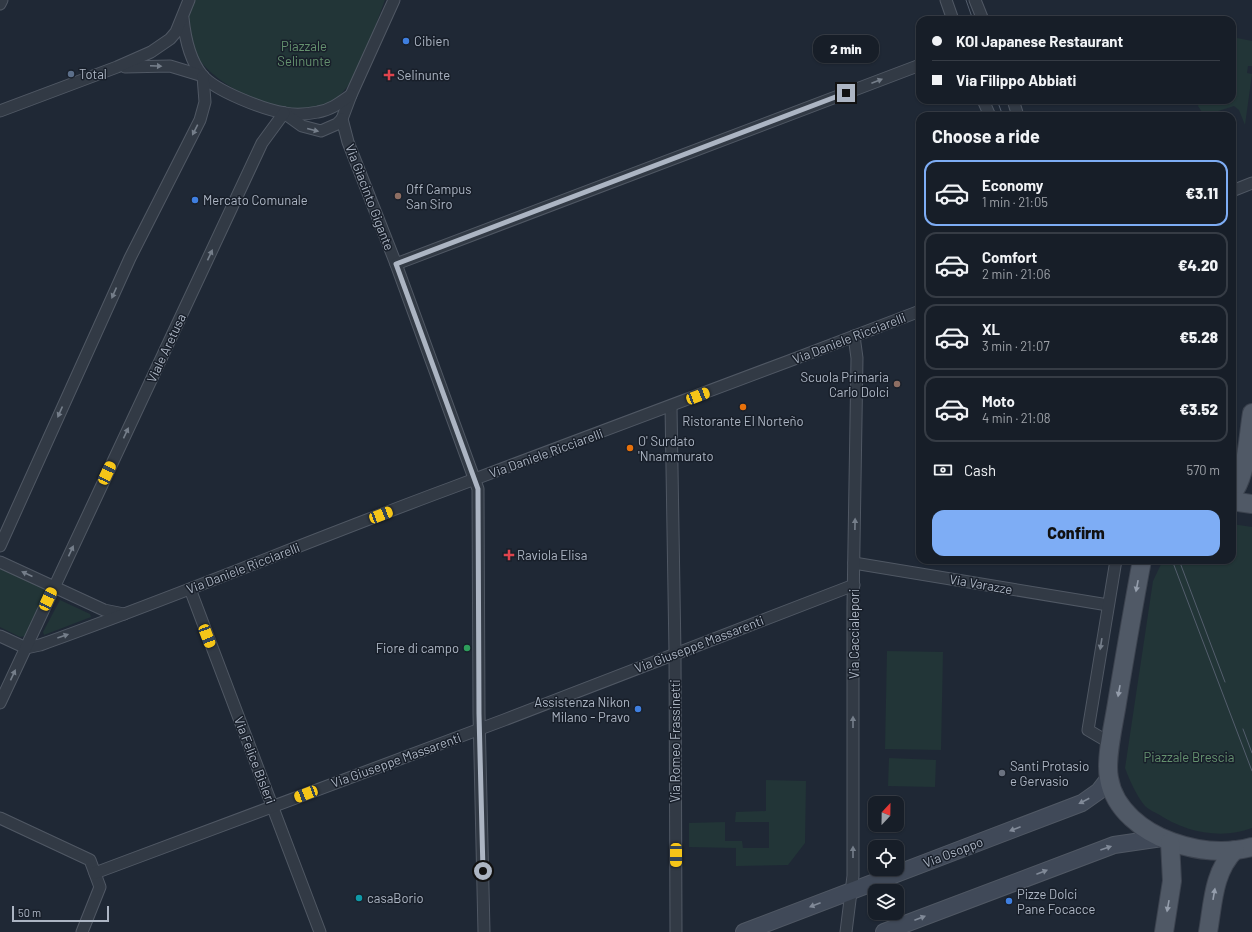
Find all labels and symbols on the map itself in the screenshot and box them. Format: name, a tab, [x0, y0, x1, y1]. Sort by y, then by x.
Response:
place label: Cibien	[414, 33, 450, 49]
callout: 2 min	[813, 35, 879, 63]
marker: Cibien	[401, 36, 411, 46]
park label: Piazzale Selinunte	[277, 38, 331, 69]
one-way arrow	[150, 62, 162, 69]
place label: Total	[79, 66, 107, 82]
place label: Selinunte	[397, 67, 450, 83]
marker: Total	[66, 69, 76, 79]
marker: Selinunte	[384, 70, 394, 80]
one-way arrow	[872, 77, 884, 83]
route end	[837, 84, 855, 102]
one-way arrow	[192, 124, 198, 136]
one-way arrow	[307, 127, 319, 133]
street label: Via Giacinto Gigante	[342, 141, 398, 253]
place label: Off Campus San Siro	[406, 181, 472, 212]
marker: Off Campus San Siro	[393, 191, 403, 201]
place label: Mercato Comunale	[203, 192, 308, 208]
marker: Mercato Comunale	[190, 195, 200, 205]
one-way arrow	[207, 249, 213, 260]
one-way arrow	[111, 288, 117, 299]
street label: Via Daniele Ricciarelli	[790, 309, 908, 367]
street label: Viale Aretusa	[143, 311, 189, 385]
place label: Scuola Primaria Carlo Dolci	[801, 369, 889, 400]
marker: Scuola Primaria Carlo Dolci	[892, 379, 902, 389]
car	[685, 386, 711, 406]
marker: Ristorante El Norteño	[738, 402, 748, 412]
one-way arrow	[57, 406, 63, 418]
place label: Ristorante El Norteño	[682, 413, 804, 429]
street label: Via Daniele Ricciarelli	[487, 425, 605, 481]
one-way arrow	[123, 428, 129, 439]
place label: O' Surdato 'Nnammurato	[638, 433, 714, 464]
marker: O' Surdato 'Nnammurato	[625, 443, 635, 453]
car	[96, 460, 118, 486]
car	[368, 505, 394, 525]
one-way arrow	[852, 517, 858, 530]
street label: Via Daniele Ricciarelli	[184, 539, 302, 597]
one-way arrow	[68, 546, 74, 557]
place label: Raviola Elisa	[517, 547, 587, 563]
marker: Raviola Elisa	[504, 550, 514, 560]
one-way arrow	[20, 571, 32, 577]
street label: Via Varazze	[948, 571, 1014, 597]
one-way arrow	[1134, 580, 1140, 592]
car	[37, 586, 59, 612]
street label: Via Caccialepori	[846, 589, 862, 679]
street label: Via Giuseppe Massarenti	[632, 612, 766, 676]
car	[197, 623, 217, 649]
one-way arrow	[58, 633, 70, 639]
one-way arrow	[1098, 638, 1104, 650]
place label: Fiore di campo	[376, 640, 459, 656]
marker: Fiore di campo	[462, 643, 472, 653]
one-way arrow	[10, 670, 16, 681]
street label: Via Romeo Frassinetti	[667, 679, 683, 803]
one-way arrow	[1116, 685, 1122, 697]
place label: Assistenza Nikon Milano - Pravo	[534, 694, 630, 725]
marker: Assistenza Nikon Milano - Pravo	[633, 704, 643, 714]
street label: Via Felice Bisleri	[231, 714, 279, 806]
one-way arrow	[850, 715, 856, 728]
street label: Via Giuseppe Massarenti	[329, 729, 463, 791]
park label: Piazzale Brescia	[1144, 749, 1235, 765]
place label: Santi Protasio e Gervasio	[1010, 758, 1089, 789]
marker: Santi Protasio e Gervasio	[997, 768, 1007, 778]
car	[293, 784, 319, 804]
north arrow	[868, 796, 904, 832]
one-way arrow	[1078, 798, 1090, 805]
one-way arrow	[1009, 826, 1021, 832]
street label: Via Osoppo	[921, 833, 985, 871]
car	[670, 843, 682, 867]
one-way arrow	[1100, 844, 1112, 850]
one-way arrow	[850, 845, 856, 858]
route start	[474, 862, 492, 880]
one-way arrow	[1036, 868, 1048, 874]
place label: Pizze Dolci Pane Focacce	[1017, 886, 1096, 917]
one-way arrow	[1212, 887, 1218, 900]
place label: casaBorio	[367, 890, 424, 906]
marker: casaBorio	[354, 893, 364, 903]
marker: Pizze Dolci Pane Focacce	[1004, 896, 1014, 906]
one-way arrow	[1165, 900, 1171, 913]
one-way arrow	[809, 902, 821, 908]
scale bar	[12, 904, 109, 923]
one-way arrow	[915, 915, 927, 921]

